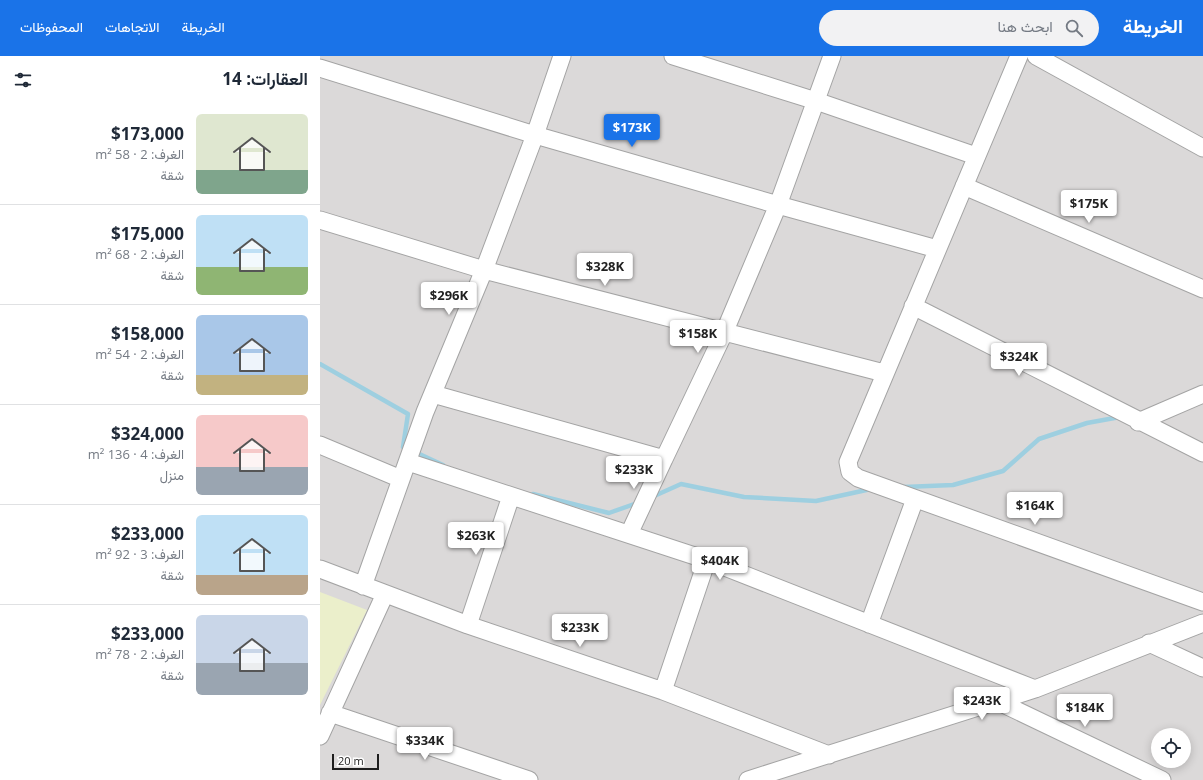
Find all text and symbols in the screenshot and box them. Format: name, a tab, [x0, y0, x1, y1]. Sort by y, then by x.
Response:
search box	[819, 10, 1099, 46]
text: الخريطة	[1123, 13, 1183, 39]
text: ابحث هنا	[997, 16, 1053, 36]
text: المحفوظات	[20, 17, 83, 36]
text: الاتجاهات	[105, 17, 159, 36]
text: الخريطة	[181, 17, 225, 36]
icon: search	[1063, 17, 1085, 39]
text: العقارات: 14	[222, 67, 308, 90]
icon: filters	[12, 69, 34, 91]
pin: $173K	[604, 114, 660, 148]
text: $173K	[613, 118, 651, 136]
text: $173,000	[111, 122, 184, 145]
icon: home	[228, 130, 276, 178]
text: الغرف: 2 · 58 m²	[95, 145, 184, 163]
text: شقة	[161, 166, 184, 184]
pin: $175K	[1061, 190, 1117, 224]
text: $175K	[1070, 194, 1108, 212]
text: $175,000	[111, 222, 184, 245]
icon: home	[228, 231, 276, 279]
text: الغرف: 2 · 68 m²	[95, 245, 184, 263]
pin: $328K	[577, 253, 633, 287]
text: $328K	[586, 257, 624, 275]
text: شقة	[161, 266, 184, 284]
pin: $296K	[421, 282, 477, 316]
text: $296K	[430, 286, 468, 304]
pin: $158K	[670, 320, 726, 354]
text: $158,000	[111, 322, 184, 345]
text: $158K	[679, 324, 717, 342]
icon: home	[228, 331, 276, 379]
pin: $324K	[991, 343, 1047, 377]
text: الغرف: 2 · 54 m²	[95, 345, 184, 363]
text: $324K	[1000, 347, 1038, 365]
text: شقة	[161, 366, 184, 384]
text: $324,000	[111, 422, 184, 445]
icon: home	[228, 431, 276, 479]
text: الغرف: 4 · 136 m²	[88, 445, 184, 463]
pin: $233K	[606, 456, 662, 490]
text: $233K	[615, 460, 653, 478]
text: منزل	[160, 466, 184, 484]
pin: $164K	[1007, 492, 1063, 526]
text: $164K	[1016, 496, 1054, 514]
text: $233,000	[111, 522, 184, 545]
pin: $263K	[448, 522, 504, 556]
text: $263K	[457, 526, 495, 544]
icon: home	[228, 531, 276, 579]
text: الغرف: 3 · 92 m²	[95, 545, 184, 563]
pin: $404K	[692, 547, 748, 581]
text: $404K	[701, 551, 739, 569]
text: شقة	[161, 566, 184, 584]
pin: $233K	[552, 614, 608, 648]
text: $233K	[561, 618, 599, 636]
text: $233,000	[111, 622, 184, 645]
icon: home	[228, 631, 276, 679]
text: الغرف: 2 · 78 m²	[95, 645, 184, 663]
text: شقة	[161, 666, 184, 684]
pin: $243K	[954, 687, 1010, 721]
text: $243K	[963, 691, 1001, 709]
pin: $184K	[1057, 694, 1113, 728]
text: $184K	[1066, 698, 1104, 716]
pin: $334K	[397, 727, 453, 761]
map controls	[1151, 728, 1191, 768]
button: locate	[1151, 728, 1191, 768]
text: $334K	[406, 731, 444, 749]
scale bar	[332, 752, 379, 771]
text: 20 m	[338, 753, 364, 768]

